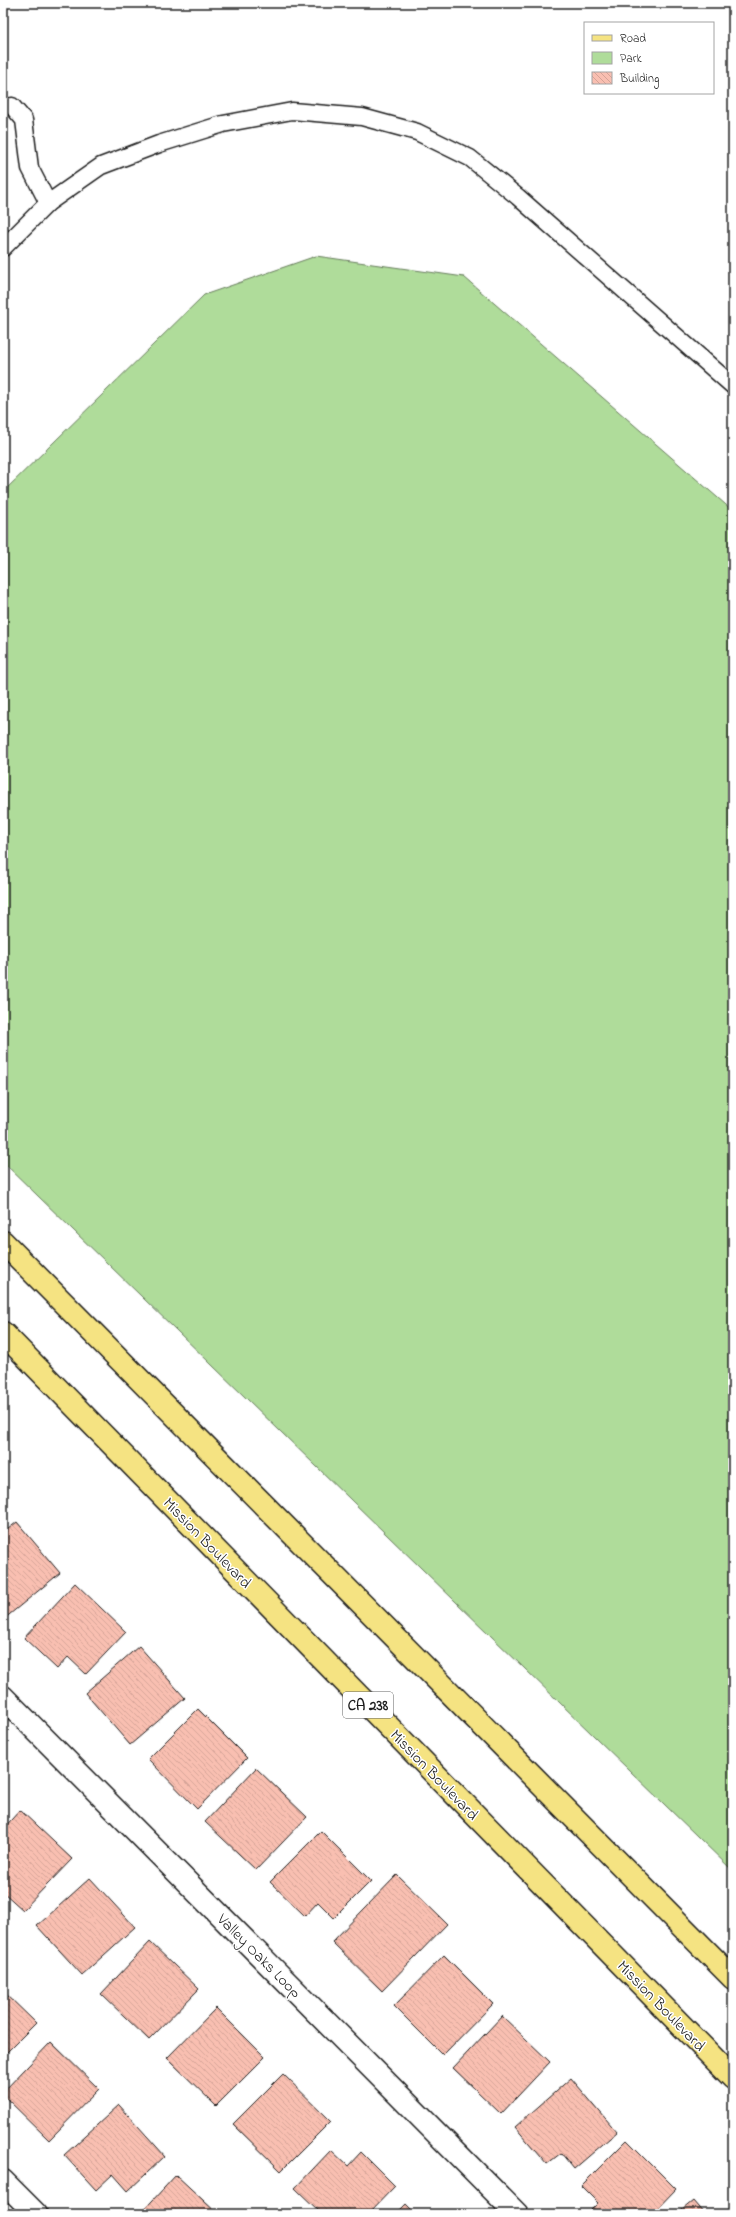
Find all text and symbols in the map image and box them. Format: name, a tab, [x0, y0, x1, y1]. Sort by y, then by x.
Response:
legend	[584, 22, 714, 94]
text: Road	[620, 30, 646, 48]
text: Park	[620, 50, 642, 68]
text: Building	[619, 70, 659, 89]
street label: Mission Boulevard	[157, 1492, 256, 1594]
road number: CA 238	[343, 1692, 393, 1718]
street label: Mission Boulevard	[384, 1724, 483, 1826]
street label: Valley Oaks Loop	[210, 1908, 307, 2004]
street label: Mission Boulevard	[611, 1955, 710, 2057]

